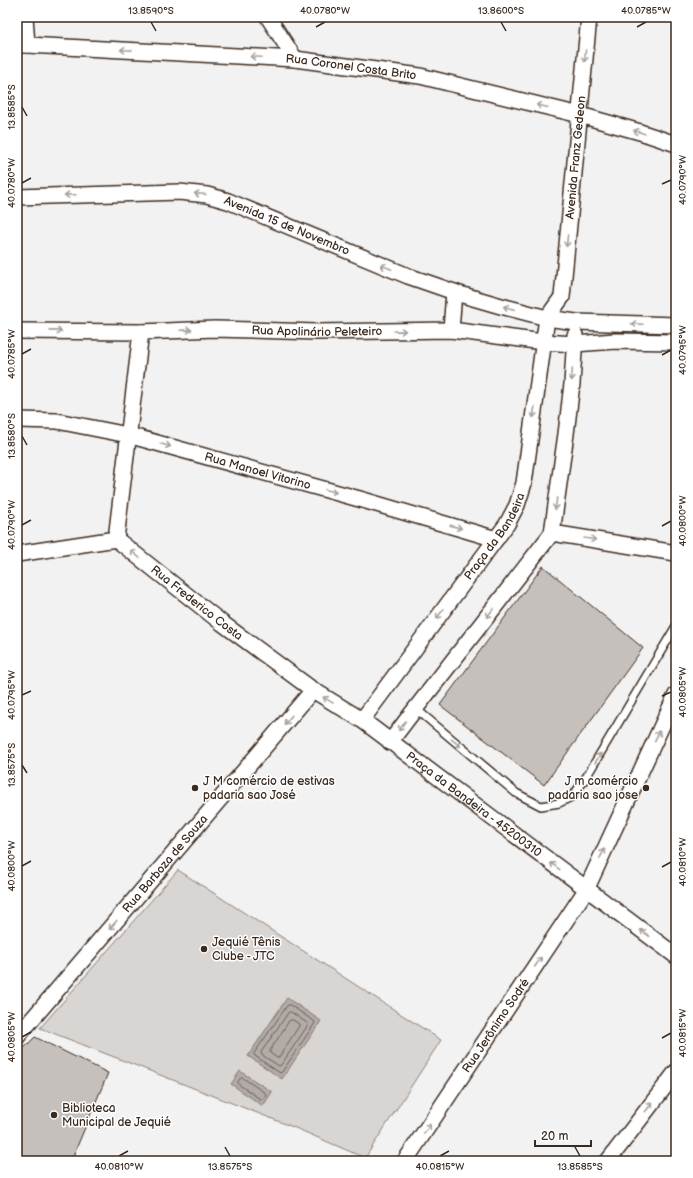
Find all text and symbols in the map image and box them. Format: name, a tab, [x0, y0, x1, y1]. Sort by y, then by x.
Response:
text: 13.8590°S	[128, 5, 174, 17]
text: 40.0780°W	[300, 5, 350, 17]
text: 13.8600°S	[478, 5, 524, 17]
text: 40.0785°W	[621, 5, 671, 17]
one-way arrow	[120, 46, 133, 54]
one-way arrow	[582, 49, 589, 62]
street label: Rua Coronel Costa Brito	[285, 52, 417, 83]
one-way arrow	[250, 53, 263, 61]
text: 13.8585°S	[6, 84, 18, 130]
street label: Avenida Franz Gedeon	[563, 95, 589, 220]
one-way arrow	[536, 102, 549, 109]
one-way arrow	[633, 128, 646, 135]
text: 40.0790°W	[677, 155, 689, 205]
text: 40.0780°W	[6, 158, 18, 208]
one-way arrow	[194, 190, 207, 198]
one-way arrow	[64, 191, 77, 199]
street label: Avenida 15 de Novembro	[222, 193, 352, 259]
one-way arrow	[564, 234, 571, 247]
one-way arrow	[380, 263, 392, 271]
one-way arrow	[503, 304, 516, 311]
one-way arrow	[631, 320, 644, 328]
street label: Rua Apolinário Peleteiro	[251, 323, 383, 340]
text: 40.0795°W	[677, 325, 689, 375]
one-way arrow	[49, 327, 62, 335]
one-way arrow	[179, 327, 192, 334]
one-way arrow	[393, 327, 406, 335]
text: 40.0785°W	[6, 329, 18, 379]
one-way arrow	[569, 368, 576, 381]
one-way arrow	[530, 406, 538, 419]
text: 13.8580°S	[6, 413, 18, 459]
one-way arrow	[159, 442, 172, 449]
street label: Rua Manoel Vitorino	[203, 449, 313, 493]
one-way arrow	[324, 488, 337, 495]
street label: Praça da Bandeira	[461, 491, 528, 583]
text: 40.0800°W	[677, 495, 689, 547]
one-way arrow	[552, 497, 560, 510]
text: 40.0790°W	[6, 500, 18, 550]
one-way arrow	[449, 524, 462, 531]
one-way arrow	[583, 535, 596, 543]
one-way arrow	[130, 550, 141, 559]
street label: Rua Frederico Costa	[147, 562, 246, 644]
one-way arrow	[486, 607, 494, 618]
one-way arrow	[436, 608, 444, 619]
text: 40.0805°W	[677, 667, 689, 717]
text: 40.0795°W	[6, 670, 18, 720]
one-way arrow	[323, 696, 334, 704]
one-way arrow	[283, 715, 292, 725]
one-way arrow	[398, 721, 406, 732]
one-way arrow	[654, 731, 661, 743]
one-way arrow	[450, 738, 461, 747]
text: 13.8575°S	[6, 743, 18, 787]
street label: Praça da Bandeira - 45200310	[403, 749, 545, 860]
one-way arrow	[594, 752, 602, 764]
place label: J M comércio de estivas padaria sao José	[203, 774, 335, 803]
place label: J m comércio padaria sao jose	[548, 774, 638, 803]
marker: J M comércio de estivas padaria sao José	[190, 783, 200, 793]
marker: J m comércio padaria sao jose	[641, 783, 651, 793]
street label: Rua Barboza de Souza	[119, 812, 211, 916]
text: 40.0810°W	[677, 837, 689, 887]
text: 40.0800°W	[6, 840, 18, 892]
one-way arrow	[599, 848, 606, 860]
one-way arrow	[549, 862, 560, 870]
one-way arrow	[108, 920, 117, 931]
one-way arrow	[639, 929, 650, 937]
place label: Jequié Tênis Clube - JTC	[212, 935, 280, 964]
marker: Jequié Tênis Clube - JTC	[199, 944, 209, 954]
one-way arrow	[534, 957, 542, 968]
street label: Rua Jerônimo Sodré	[459, 976, 533, 1076]
text: 40.0815°W	[677, 1009, 689, 1057]
text: 40.0805°W	[6, 1012, 18, 1062]
place label: Biblioteca Municipal de Jequié	[62, 1101, 171, 1130]
one-way arrow	[644, 1102, 653, 1113]
marker: Biblioteca Municipal de Jequié	[49, 1110, 59, 1120]
scale bar	[535, 1122, 591, 1148]
one-way arrow	[423, 1124, 431, 1135]
text: 20 m	[541, 1129, 568, 1144]
text: 40.0810°W	[94, 1161, 144, 1173]
text: 13.8575°S	[208, 1161, 252, 1173]
text: 40.0815°W	[416, 1161, 464, 1173]
text: 13.8585°S	[557, 1161, 603, 1173]

